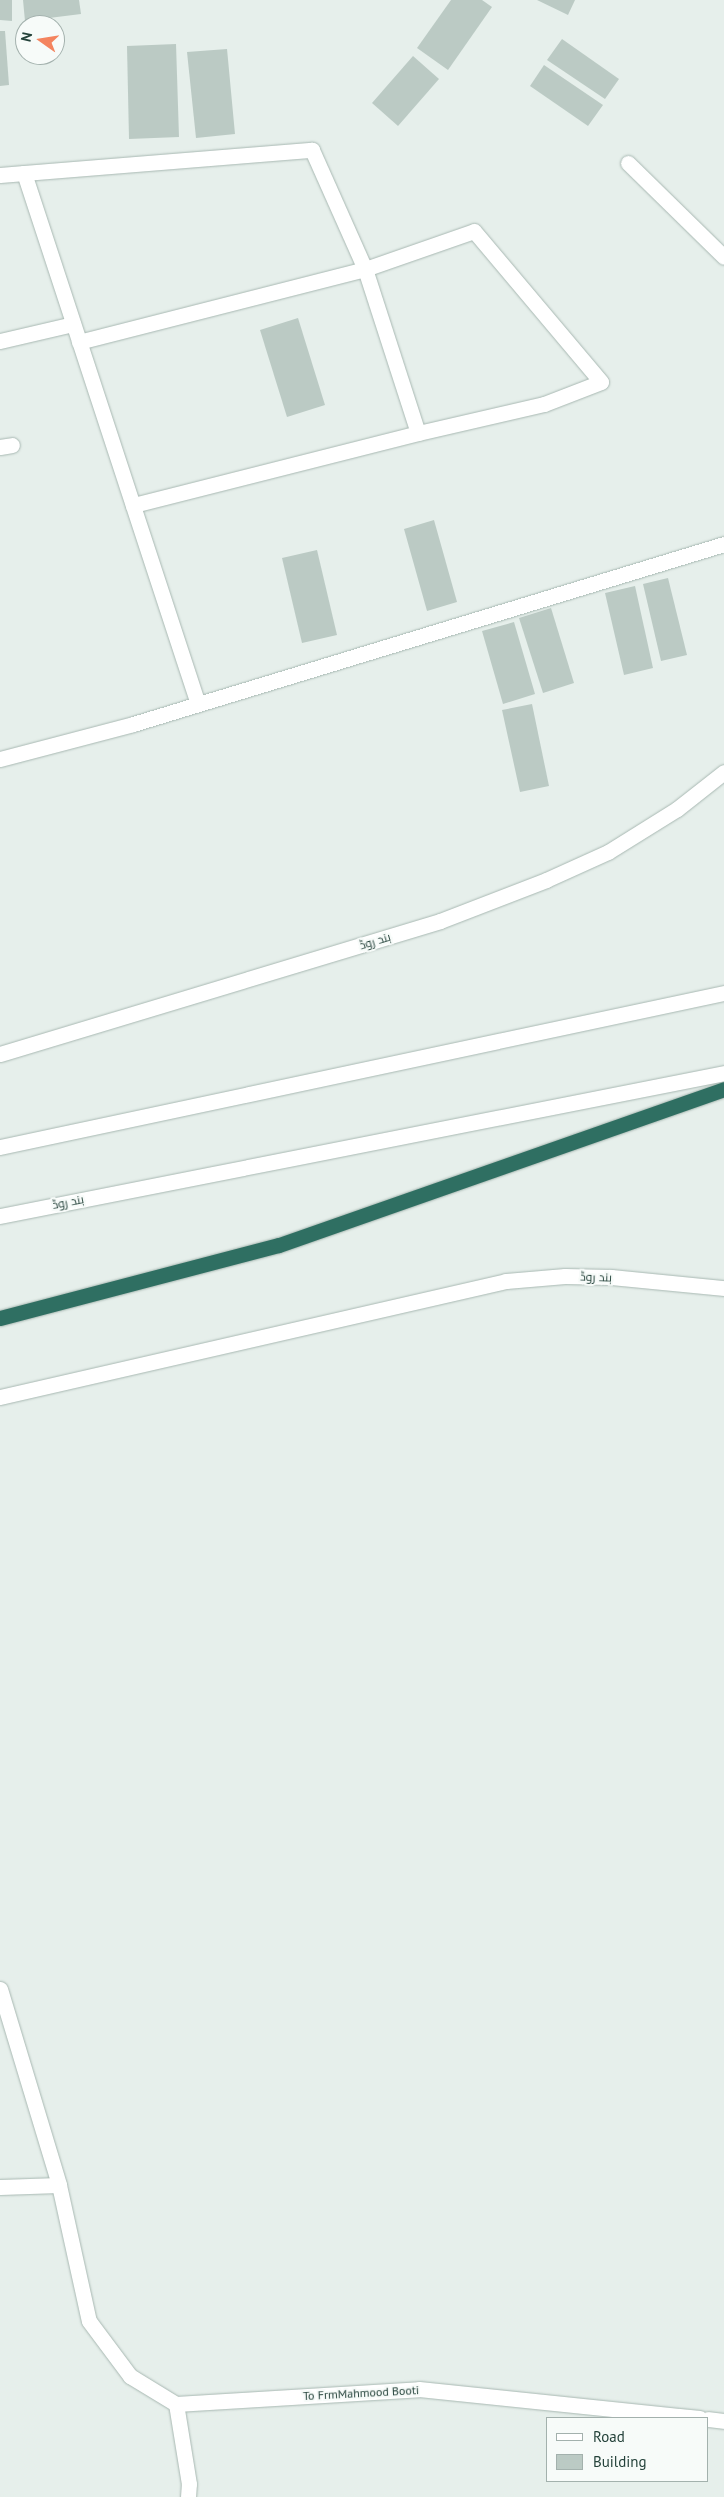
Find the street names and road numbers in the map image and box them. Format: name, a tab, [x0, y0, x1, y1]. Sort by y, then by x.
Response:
street label: بند روڈ	[358, 929, 392, 953]
street label: بند روڈ	[51, 1192, 85, 1212]
street label: بند روڈ	[580, 1269, 612, 1285]
street label: To FrmMahmood Booti	[303, 2383, 419, 2403]

